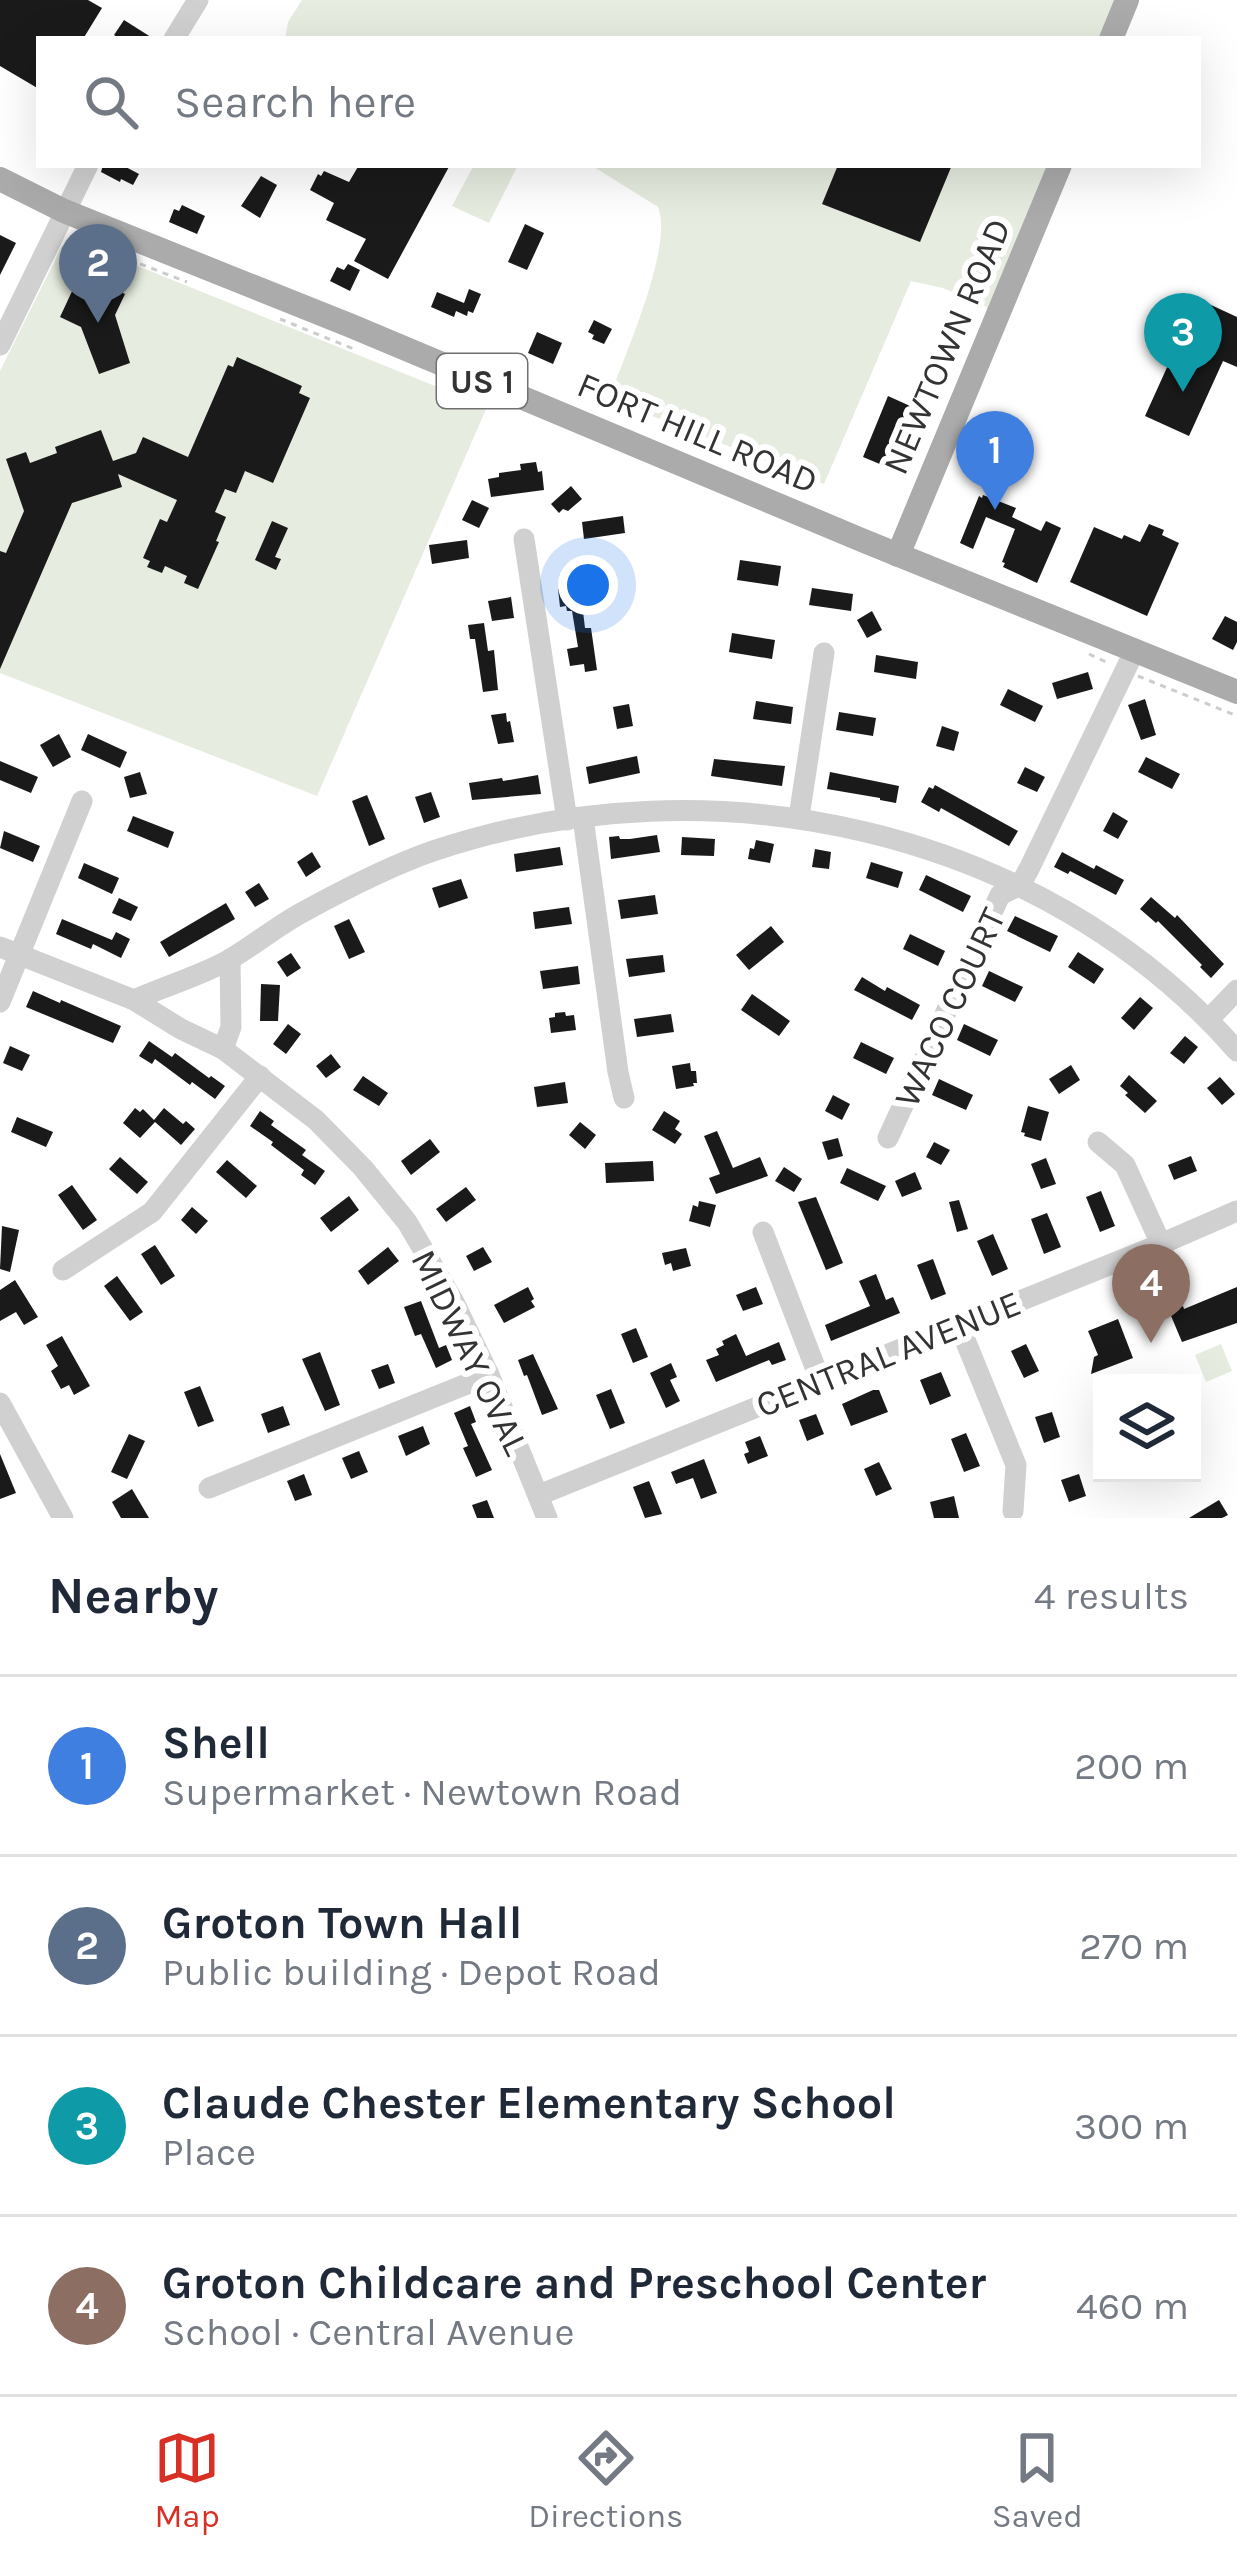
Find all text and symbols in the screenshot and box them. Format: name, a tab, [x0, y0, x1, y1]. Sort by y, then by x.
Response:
search box	[36, 36, 1201, 168]
icon: search	[78, 69, 144, 135]
text: Search here	[174, 76, 416, 128]
street label: NEWTOWN ROAD	[874, 212, 1020, 480]
pin: 2	[59, 224, 137, 323]
pin: 3	[1144, 293, 1222, 392]
road number: US 1	[437, 354, 527, 408]
street label: FORT HILL ROAD	[571, 363, 824, 502]
pin: 1	[956, 411, 1034, 510]
your location	[558, 555, 618, 615]
street label: WACO COURT	[886, 901, 1014, 1113]
street label: MIDWAY OVAL	[402, 1243, 538, 1462]
pin: 4	[1112, 1244, 1190, 1343]
street label: CENTRAL AVENUE	[750, 1282, 1027, 1426]
map controls	[1093, 1374, 1201, 1482]
button: layers	[1093, 1374, 1201, 1482]
text: Nearby	[48, 1566, 218, 1626]
text: 4 results	[1034, 1573, 1189, 1619]
text: Shell	[162, 1717, 270, 1769]
text: 1	[80, 1743, 94, 1789]
text: 200 m	[1074, 1743, 1189, 1789]
text: Supermarket · Newtown Road	[162, 1769, 682, 1815]
text: Groton Town Hall	[162, 1897, 523, 1949]
text: 2	[75, 1923, 99, 1969]
text: 270 m	[1079, 1923, 1189, 1969]
text: Public building · Depot Road	[162, 1949, 661, 1995]
text: Claude Chester Elementary School	[162, 2077, 896, 2129]
text: 3	[75, 2103, 99, 2149]
text: 300 m	[1074, 2103, 1189, 2149]
text: Place	[162, 2129, 256, 2175]
text: Groton Childcare and Preschool Center	[162, 2257, 986, 2309]
text: 4	[75, 2283, 99, 2329]
text: 460 m	[1076, 2283, 1189, 2329]
text: School · Central Avenue	[162, 2309, 575, 2355]
tab: Map	[154, 2425, 220, 2535]
tab: Directions	[528, 2425, 683, 2535]
tab: Saved	[992, 2425, 1083, 2535]

